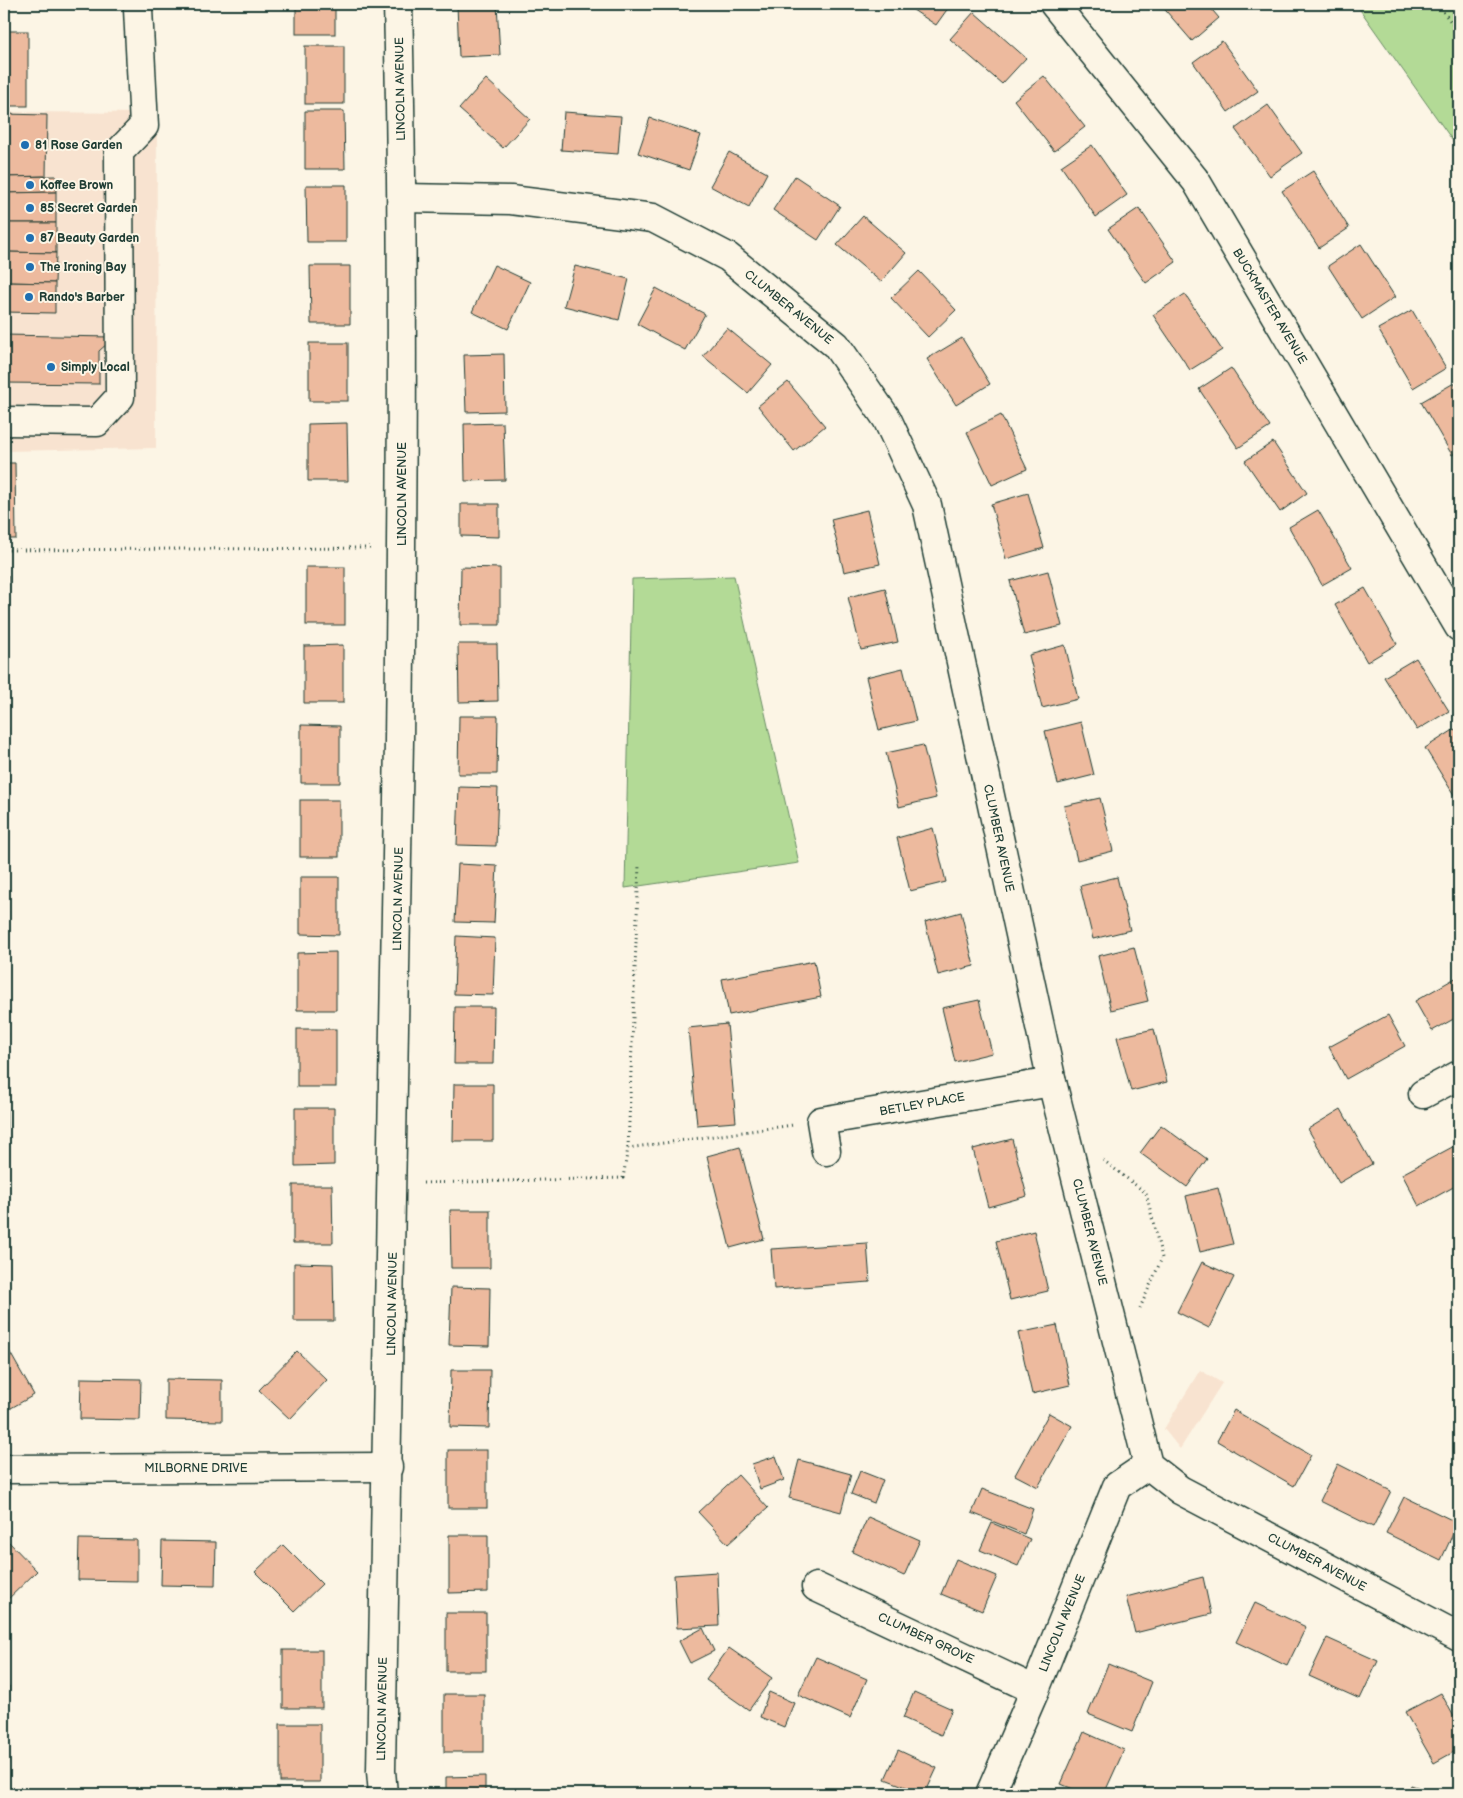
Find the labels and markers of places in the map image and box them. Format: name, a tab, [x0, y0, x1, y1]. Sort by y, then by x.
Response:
place label: 81 Rose Garden	[35, 138, 123, 153]
marker: 81 Rose Garden	[19, 139, 31, 151]
place label: Koffee Brown	[40, 178, 113, 193]
marker: Koffee Brown	[24, 179, 36, 191]
place label: 85 Secret Garden	[40, 201, 138, 216]
marker: 85 Secret Garden	[24, 202, 36, 214]
place label: 87 Beauty Garden	[40, 231, 140, 246]
marker: 87 Beauty Garden	[24, 232, 36, 244]
place label: The Ironing Bay	[40, 260, 127, 275]
marker: The Ironing Bay	[24, 261, 36, 273]
place label: Rando's Barber	[39, 290, 125, 305]
marker: Rando's Barber	[23, 291, 35, 303]
place label: Simply Local	[61, 360, 130, 375]
marker: Simply Local	[45, 361, 57, 373]

